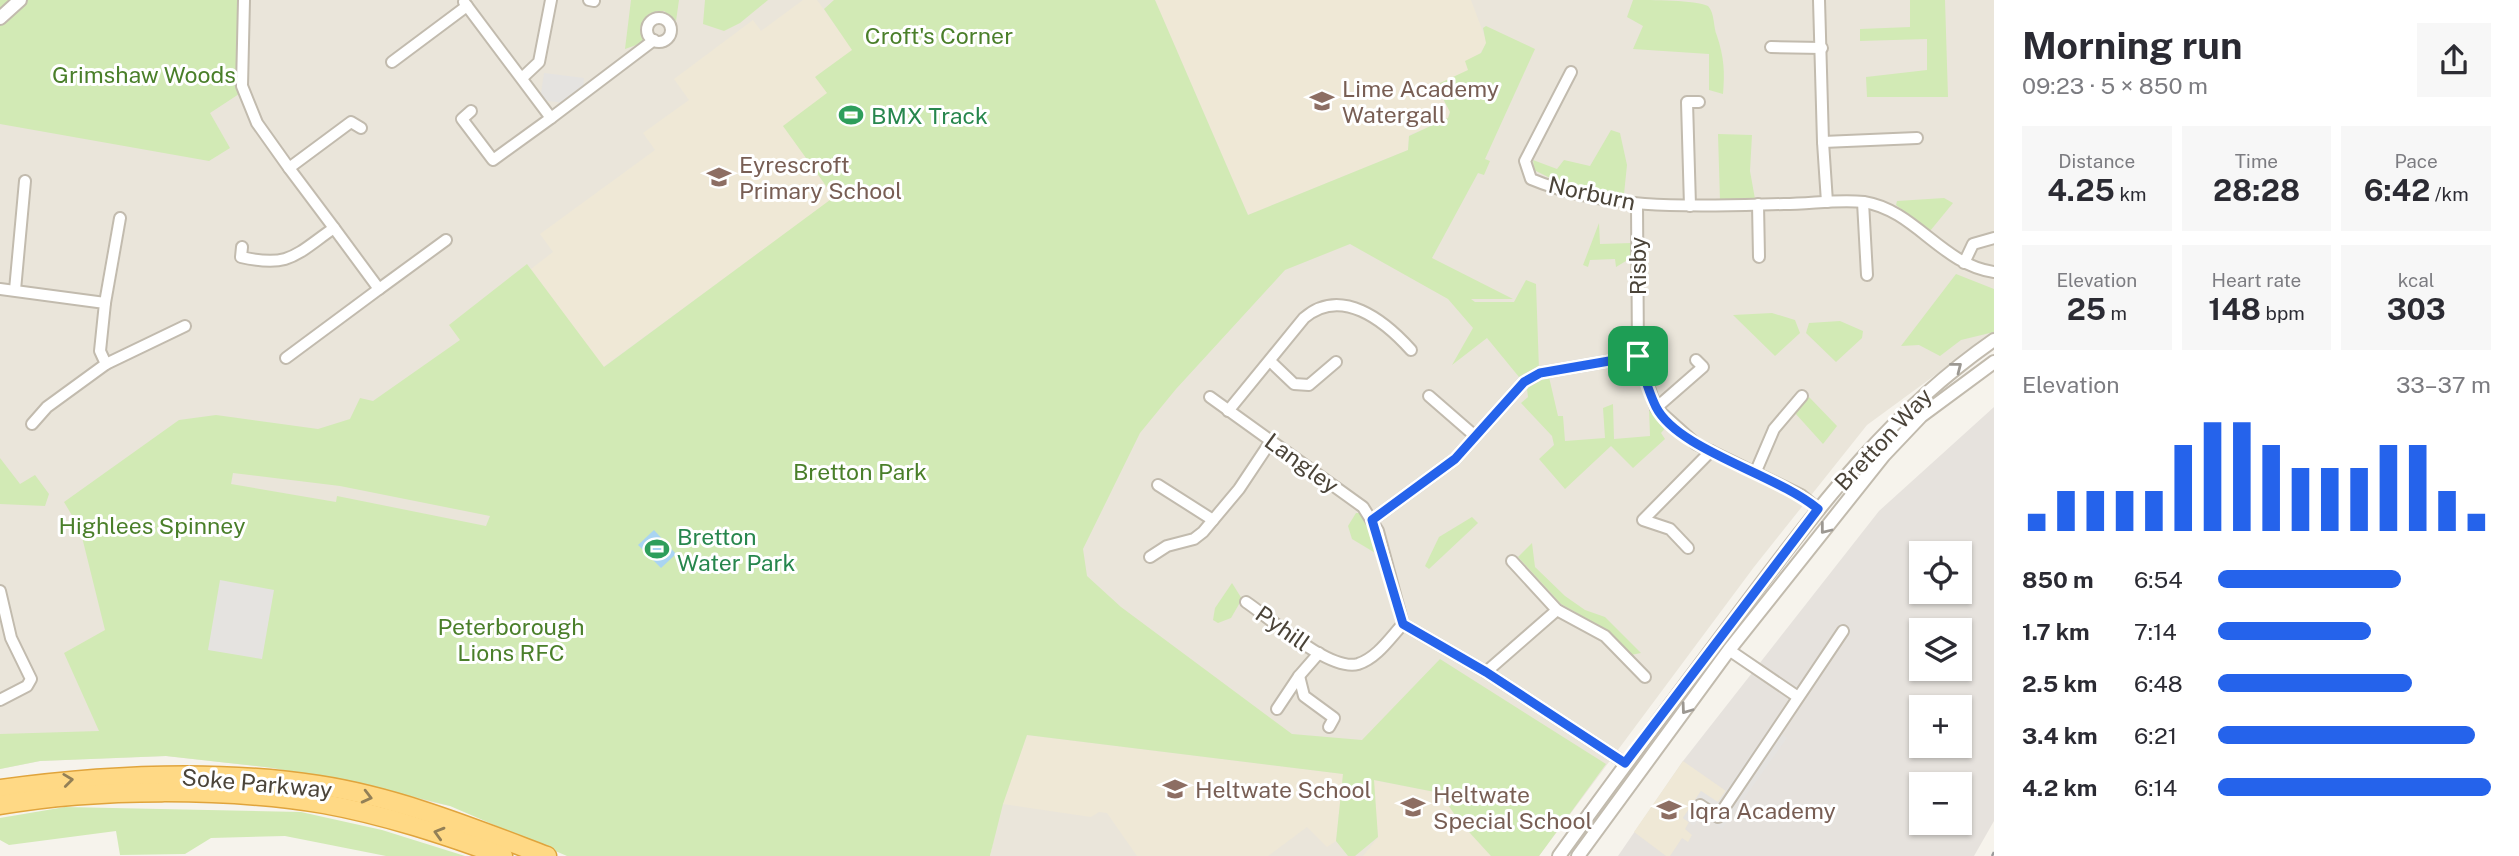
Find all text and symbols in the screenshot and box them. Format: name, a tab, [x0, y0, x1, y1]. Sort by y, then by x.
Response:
park label: Croft's Corner	[865, 22, 1013, 49]
text: Morning run	[2022, 23, 2243, 68]
button: share	[2417, 23, 2491, 97]
park label: Grimshaw Woods	[52, 61, 236, 88]
text: 09:23 · 5 × 850 m	[2022, 72, 2208, 99]
place label: Lime Academy Watergall	[1342, 75, 1499, 128]
school or university icon: Lime Academy Watergall	[1308, 87, 1336, 115]
sports icon: BMX Track	[837, 101, 865, 129]
place label: BMX Track	[871, 102, 988, 129]
text: Distance	[2058, 150, 2135, 172]
text: Time	[2235, 150, 2278, 172]
text: Pace	[2394, 150, 2438, 172]
place label: Eyrescroft Primary School	[739, 151, 902, 204]
school or university icon: Eyrescroft Primary School	[705, 163, 733, 191]
street label: Norburn	[1546, 171, 1638, 215]
text: 4.25	[2047, 172, 2115, 208]
text: 28:28	[2213, 172, 2300, 208]
text: 6:42	[2364, 172, 2430, 208]
text: km	[2115, 183, 2147, 205]
text: /km	[2430, 183, 2469, 205]
street label: Risby	[1624, 237, 1651, 295]
text: Elevation	[2057, 269, 2137, 291]
text: Heart rate	[2212, 269, 2301, 291]
text: kcal	[2398, 269, 2435, 291]
text: 25	[2067, 291, 2106, 327]
text: 148	[2208, 291, 2261, 327]
text: 303	[2387, 291, 2446, 327]
text: m	[2106, 302, 2127, 324]
text: bpm	[2261, 302, 2305, 324]
pin	[1608, 326, 1668, 386]
icon: arrive	[1619, 337, 1657, 375]
one-way arrow	[1949, 363, 1961, 375]
text: Elevation	[2022, 371, 2120, 398]
text: 33–37 m	[2396, 371, 2491, 398]
street label: Bretton Way	[1829, 382, 1937, 496]
street label: Langley	[1260, 427, 1344, 499]
park label: Bretton Park	[793, 458, 927, 485]
park label: Highlees Spinney	[58, 512, 246, 539]
one-way arrow	[1820, 522, 1833, 534]
place label: Bretton Water Park	[677, 523, 796, 576]
sports icon: Bretton Water Park	[643, 535, 671, 563]
map controls	[1909, 541, 1972, 835]
button: locate	[1909, 541, 1972, 604]
text: 850 m	[2022, 566, 2094, 593]
text: 6:54	[2134, 566, 2183, 593]
street label: Pyhill	[1251, 600, 1315, 656]
park label: Peterborough Lions RFC	[438, 613, 585, 666]
button: layers	[1909, 618, 1972, 681]
text: 1.7 km	[2022, 618, 2090, 645]
text: 7:14	[2134, 618, 2177, 645]
text: 2.5 km	[2022, 670, 2097, 697]
text: 6:48	[2134, 670, 2183, 697]
button: +	[1909, 695, 1972, 758]
one-way arrow	[1681, 702, 1694, 714]
text: 3.4 km	[2022, 722, 2098, 749]
text: 6:21	[2134, 722, 2177, 749]
street label: Soke Parkway	[181, 763, 333, 803]
one-way arrow	[62, 772, 74, 787]
button: −	[1909, 772, 1972, 835]
text: 4.2 km	[2022, 774, 2097, 801]
text: 6:14	[2134, 774, 2177, 801]
school or university icon: Heltwate School	[1161, 775, 1189, 803]
place label: Heltwate School	[1195, 776, 1372, 803]
place label: Heltwate Special School	[1433, 781, 1592, 834]
one-way arrow	[361, 789, 373, 803]
school or university icon: Heltwate Special School	[1399, 793, 1427, 821]
school or university icon: Iqra Academy	[1655, 796, 1683, 824]
place label: Iqra Academy	[1689, 797, 1836, 824]
one-way arrow	[433, 827, 445, 842]

